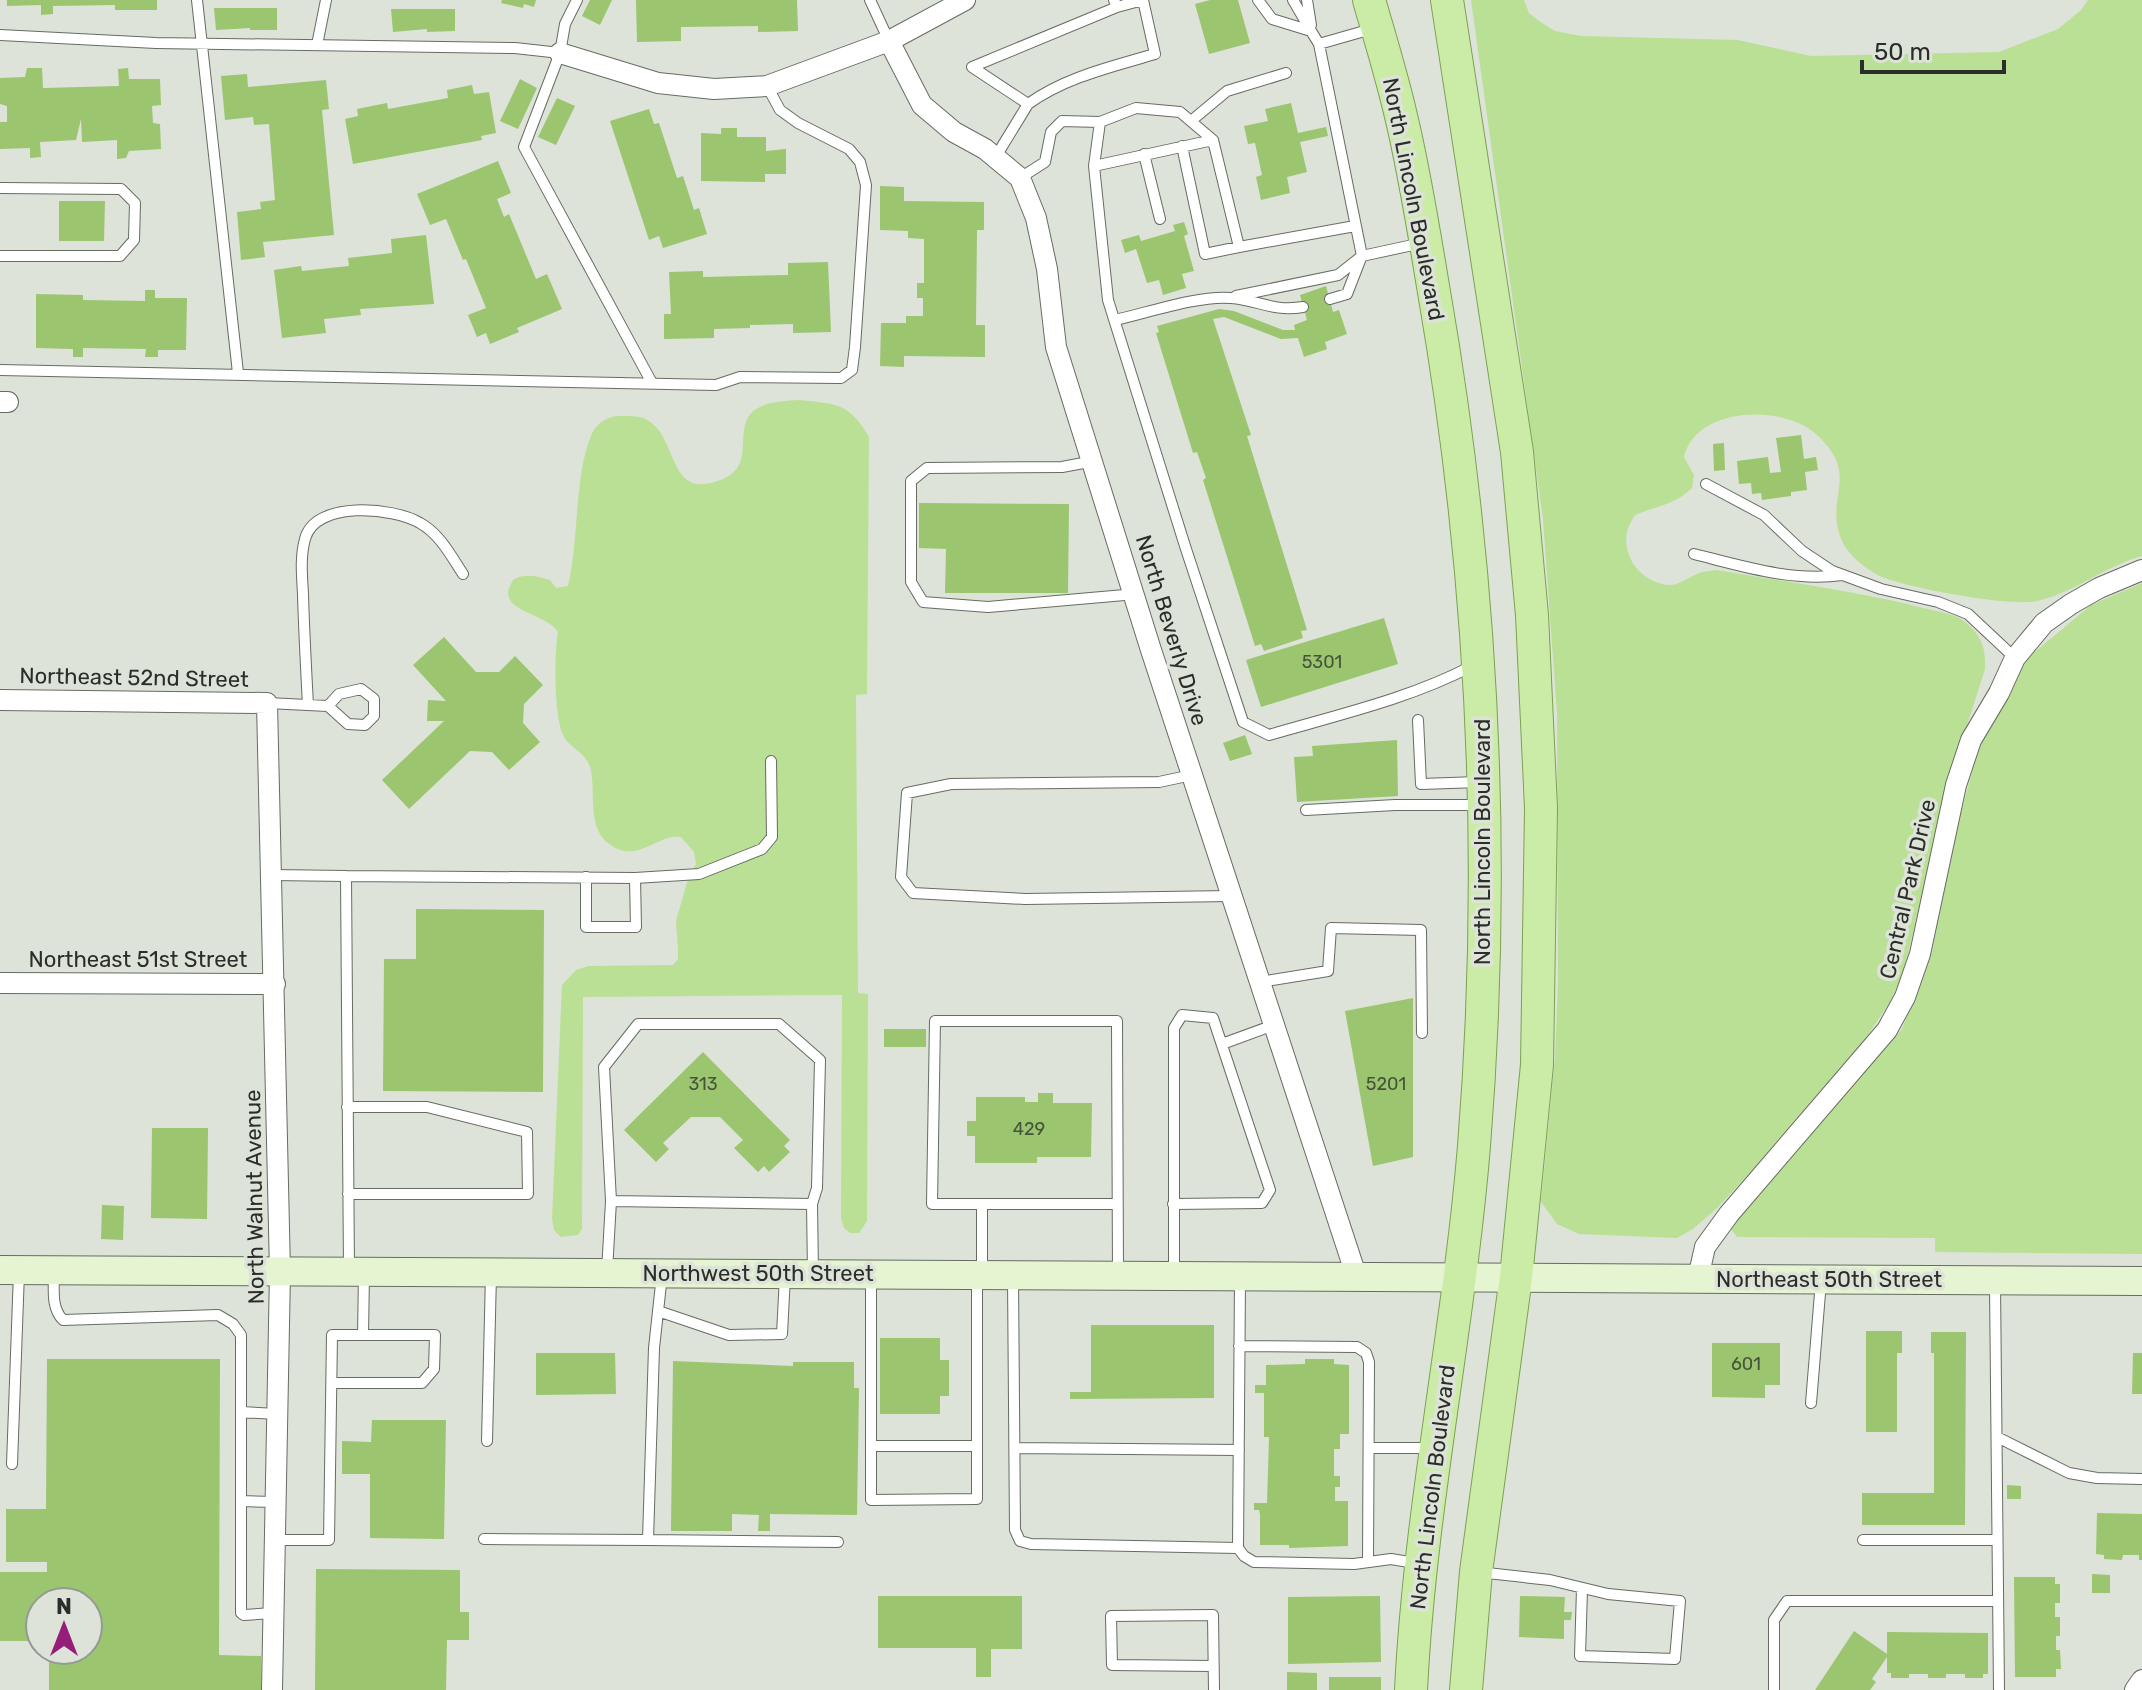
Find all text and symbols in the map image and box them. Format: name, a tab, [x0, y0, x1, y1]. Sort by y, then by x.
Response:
scale bar	[1862, 24, 2004, 74]
text: 50 m	[1874, 38, 1931, 66]
street label: North Lincoln Boulevard	[1377, 76, 1450, 323]
street label: North Beverly Drive	[1130, 532, 1213, 729]
house number: 5301	[1302, 651, 1342, 673]
street label: Northeast 52nd Street	[19, 662, 249, 693]
street label: North Lincoln Boulevard	[1469, 719, 1496, 965]
street label: Central Park Drive	[1874, 797, 1941, 982]
street label: Northeast 51st Street	[29, 946, 248, 973]
house number: 313	[688, 1073, 718, 1095]
house number: 5201	[1366, 1073, 1406, 1095]
street label: North Walnut Avenue	[239, 1089, 270, 1305]
house number: 429	[1013, 1118, 1045, 1140]
street label: Northwest 50th Street	[642, 1260, 874, 1287]
street label: Northeast 50th Street	[1716, 1266, 1942, 1293]
house number: 601	[1731, 1353, 1761, 1375]
street label: North Lincoln Boulevard	[1404, 1363, 1461, 1611]
north arrow	[24, 1586, 104, 1666]
text: N	[56, 1593, 72, 1620]

